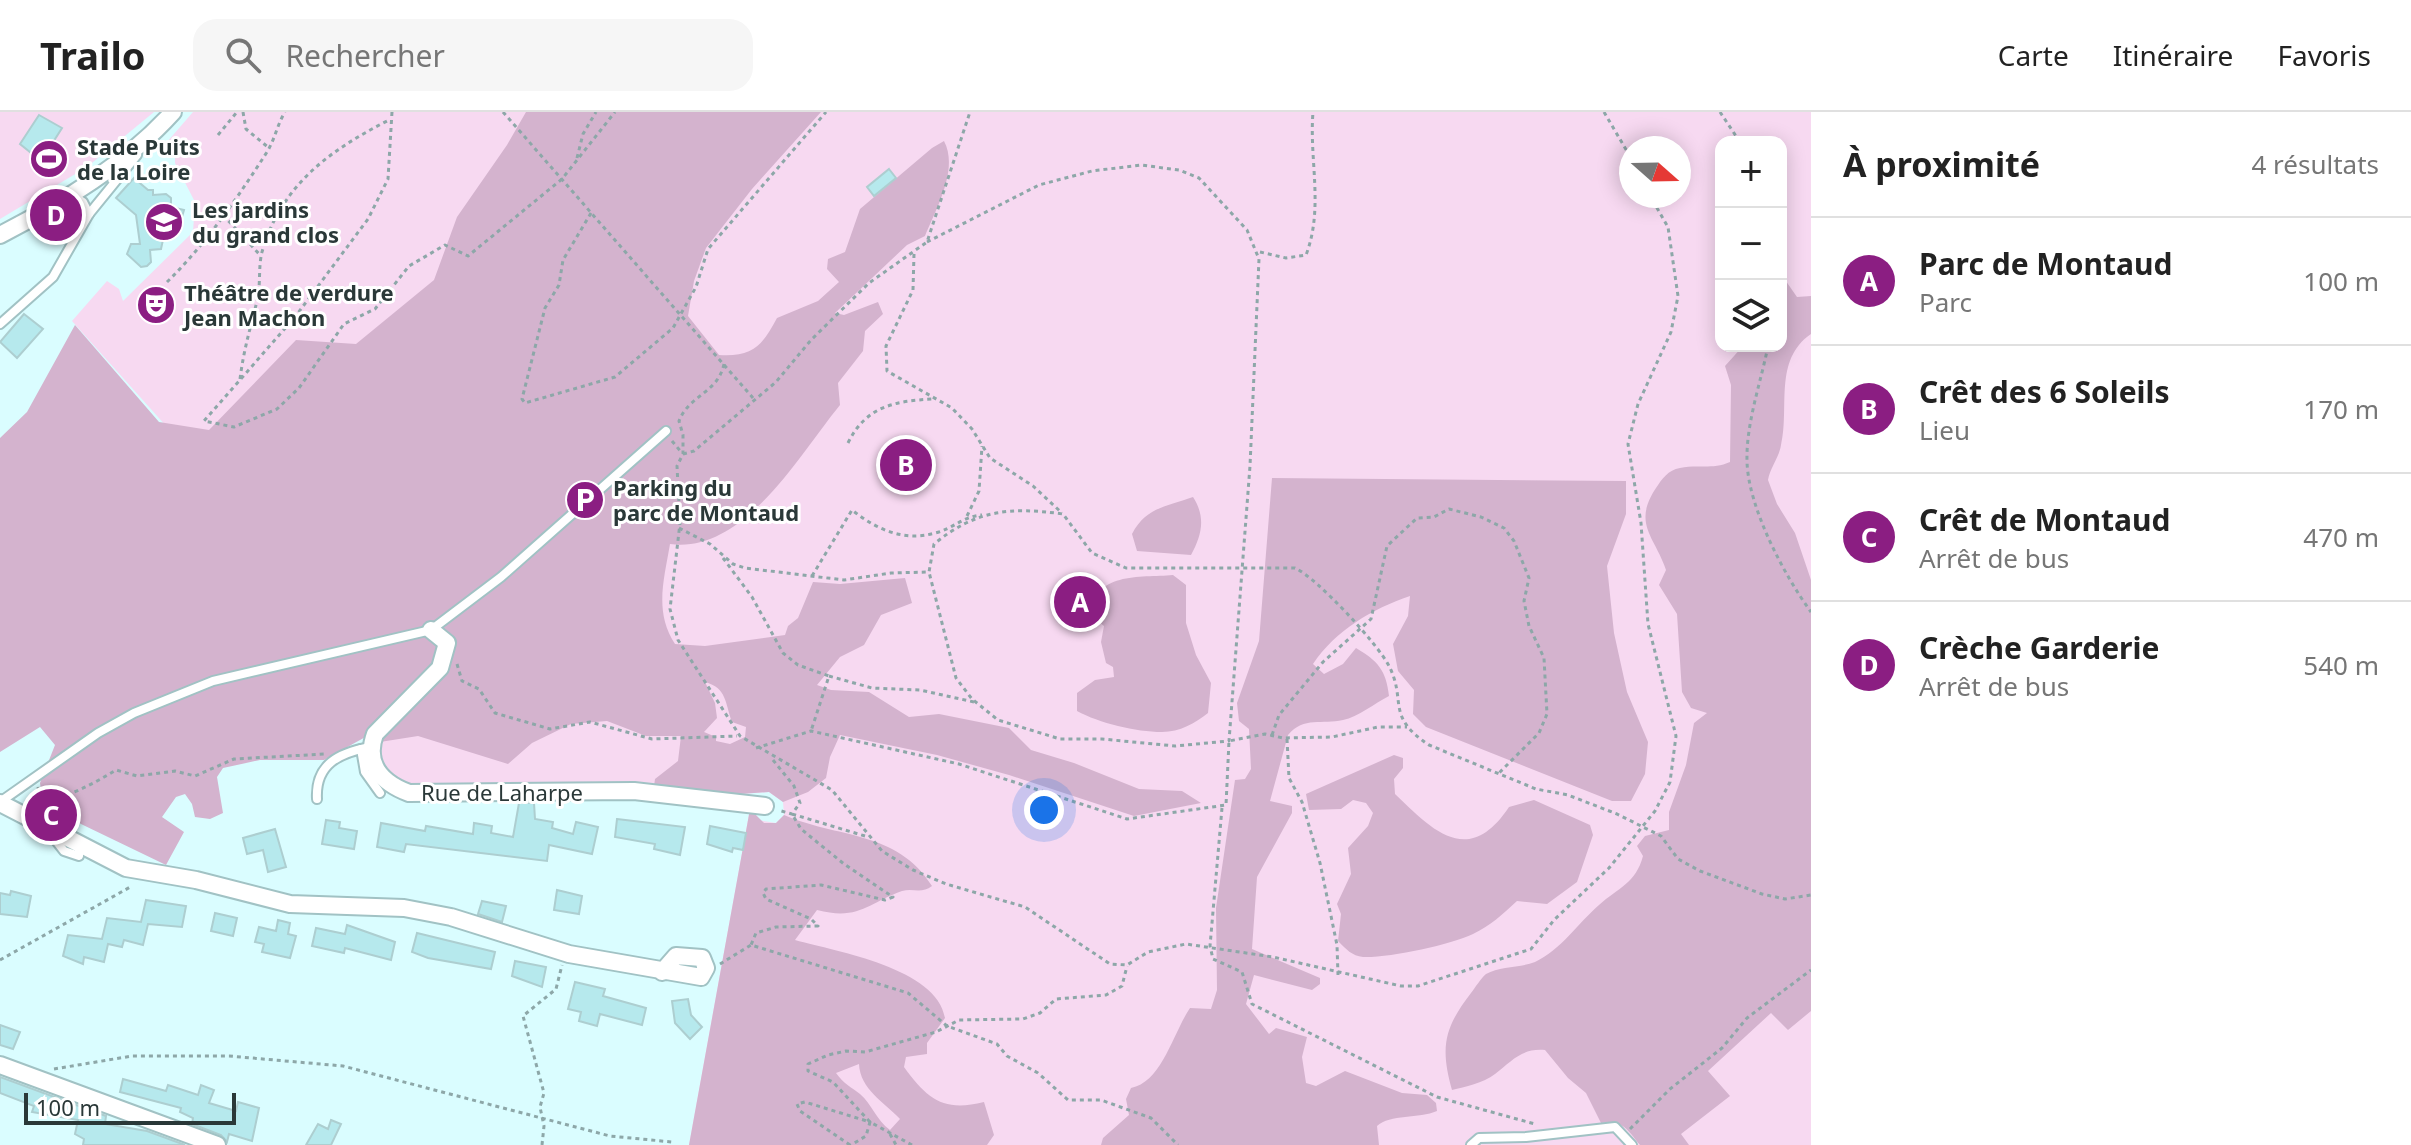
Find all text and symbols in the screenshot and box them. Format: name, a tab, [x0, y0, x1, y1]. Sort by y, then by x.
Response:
search box	[193, 19, 753, 91]
text: Trailo	[40, 29, 145, 81]
icon: search	[221, 33, 265, 77]
text: Rechercher	[285, 35, 445, 76]
text: Carte	[1998, 36, 2069, 74]
text: Itinéraire	[2113, 36, 2233, 74]
text: Favoris	[2277, 36, 2371, 74]
place label: Stade Puits de la Loire	[77, 131, 200, 186]
north arrow	[1619, 136, 1691, 208]
map controls	[1715, 136, 1787, 352]
button: +	[1715, 136, 1787, 208]
sports icon: Stade Puits de la Loire	[28, 138, 70, 180]
text: À proximité	[1843, 141, 2040, 187]
text: 4 résultats	[2251, 146, 2379, 182]
pin: D	[30, 185, 82, 245]
place label: Les jardins du grand clos	[192, 194, 339, 249]
school or university icon: Les jardins du grand clos	[143, 201, 185, 243]
button: −	[1715, 208, 1787, 280]
text: Parc de Montaud	[1919, 243, 2172, 284]
text: A	[1860, 263, 1878, 299]
text: 100 m	[2303, 263, 2379, 299]
place label: Théâtre de verdure Jean Machon	[182, 277, 394, 332]
button: layers	[1715, 280, 1787, 352]
theatre icon: Théâtre de verdure Jean Machon	[135, 284, 177, 326]
text: Parc	[1919, 284, 1972, 320]
text: Crêt des 6 Soleils	[1919, 371, 2170, 412]
text: B	[1860, 391, 1878, 427]
text: 170 m	[2303, 391, 2379, 427]
text: Lieu	[1919, 412, 1970, 448]
pin: B	[880, 435, 932, 495]
place label: Parking du parc de Montaud	[613, 472, 799, 527]
parking icon: Parking du parc de Montaud	[564, 479, 606, 521]
text: Crêt de Montaud	[1919, 499, 2170, 540]
text: C	[1861, 519, 1877, 555]
text: 470 m	[2303, 519, 2379, 555]
text: Arrêt de bus	[1919, 540, 2069, 576]
pin: A	[1054, 572, 1106, 632]
text: Crèche Garderie	[1919, 627, 2159, 668]
text: D	[1859, 647, 1879, 683]
text: 540 m	[2303, 647, 2379, 683]
text: Arrêt de bus	[1919, 668, 2069, 704]
street label: Rue de Laharpe	[421, 777, 583, 807]
pin: C	[25, 785, 77, 845]
your location	[1024, 790, 1064, 830]
scale bar	[24, 1089, 236, 1125]
text: 100 m	[36, 1092, 100, 1122]

